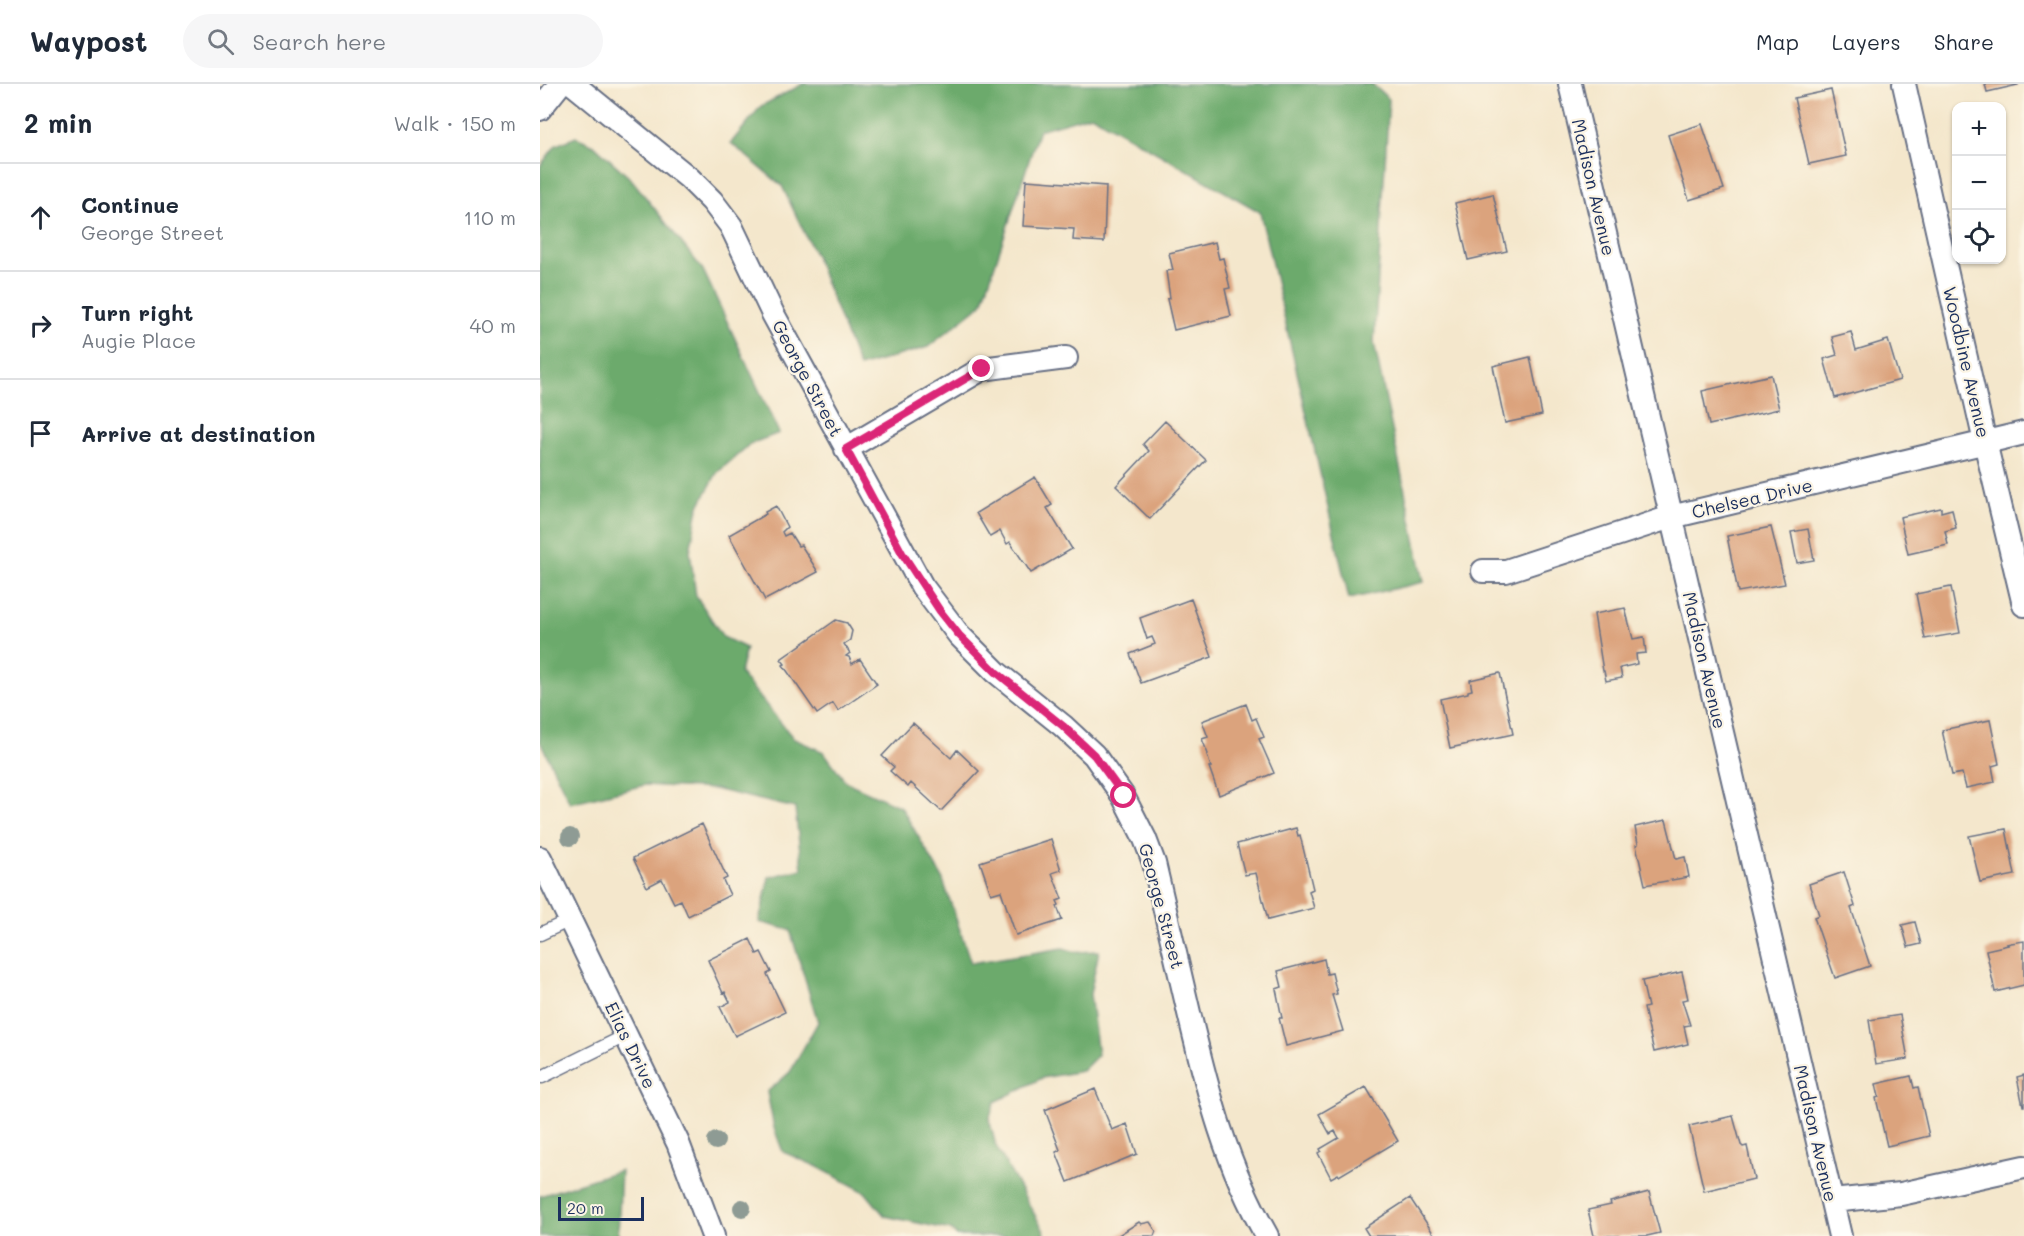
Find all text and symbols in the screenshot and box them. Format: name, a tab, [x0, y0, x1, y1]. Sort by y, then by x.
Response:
search box	[183, 14, 603, 68]
text: Waypost	[30, 23, 147, 59]
icon: search	[204, 25, 237, 58]
text: Search here	[252, 27, 386, 56]
text: Map	[1756, 28, 1799, 55]
text: Layers	[1832, 28, 1901, 55]
text: Share	[1934, 28, 1994, 55]
map controls	[1952, 102, 2006, 264]
button: +	[1952, 102, 2006, 156]
text: 2 min	[24, 106, 92, 140]
text: Walk · 150 m	[394, 110, 516, 136]
street label: Madison Avenue	[1567, 116, 1621, 258]
button: −	[1952, 156, 2006, 210]
text: Continue	[81, 190, 179, 219]
icon: ahead	[24, 201, 57, 234]
text: 110 m	[463, 204, 516, 230]
button: locate	[1952, 210, 2006, 264]
text: George Street	[81, 219, 224, 245]
street label: Woodbine Avenue	[1938, 284, 1996, 440]
text: Turn right	[81, 298, 193, 327]
icon: right	[24, 309, 57, 342]
text: 40 m	[470, 312, 516, 338]
street label: George Street	[767, 315, 849, 441]
text: Augie Place	[81, 327, 196, 353]
route end	[968, 355, 994, 381]
icon: arrive	[24, 417, 57, 450]
text: Arrive at destination	[81, 419, 316, 448]
street label: Chelsea Drive	[1689, 472, 1815, 524]
street label: Madison Avenue	[1678, 589, 1732, 731]
route start	[1110, 782, 1136, 808]
street label: George Street	[1134, 841, 1190, 971]
street label: Elias Drive	[600, 998, 662, 1092]
street label: Madison Avenue	[1789, 1062, 1843, 1204]
scale bar	[558, 1194, 644, 1222]
text: 20 m	[567, 1197, 604, 1218]

